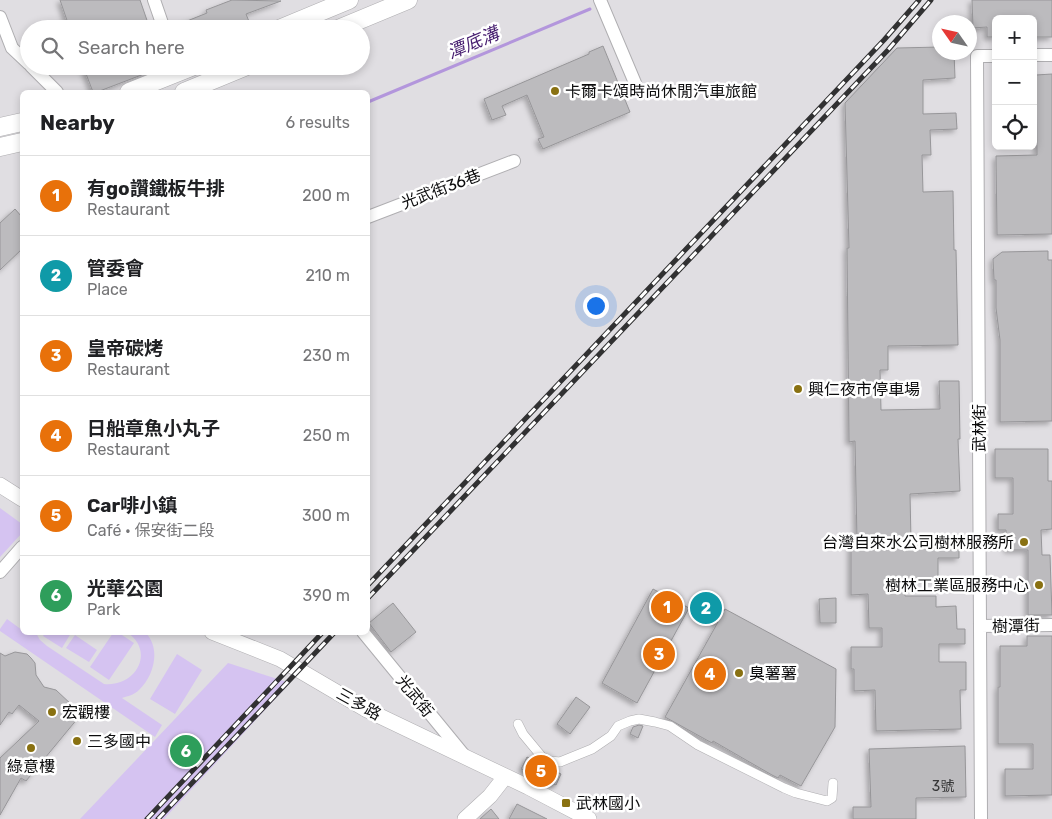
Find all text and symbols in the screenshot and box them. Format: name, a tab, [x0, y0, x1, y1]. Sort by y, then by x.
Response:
north arrow	[932, 15, 977, 60]
map controls	[992, 15, 1037, 150]
button: +	[992, 15, 1037, 60]
search box	[20, 20, 370, 75]
water label: 潭底溝	[444, 21, 505, 64]
icon: search	[38, 34, 66, 62]
text: Search here	[78, 36, 185, 59]
button: −	[992, 60, 1037, 105]
place label: 卡爾卡頌時尚休閒汽車旅館	[565, 82, 757, 101]
marker: 卡爾卡頌時尚休閒汽車旅館	[549, 85, 561, 97]
button: locate	[992, 105, 1037, 150]
text: Nearby	[40, 110, 115, 135]
text: 6 results	[285, 113, 350, 132]
street label: 光武街36巷	[399, 165, 483, 213]
text: 有go讚鐵板牛排	[87, 177, 225, 200]
text: 1	[52, 186, 60, 205]
text: 200 m	[302, 186, 350, 205]
text: Restaurant	[87, 200, 170, 219]
text: 管委會	[87, 257, 144, 280]
text: 2	[51, 266, 61, 285]
text: 210 m	[305, 266, 350, 285]
text: Place	[87, 280, 128, 299]
your location	[583, 293, 609, 319]
text: 皇帝碳烤	[87, 337, 163, 360]
text: 3	[51, 346, 61, 365]
text: 230 m	[303, 346, 350, 365]
text: Restaurant	[87, 360, 170, 379]
place label: 興仁夜市停車場	[808, 380, 920, 399]
marker: 興仁夜市停車場	[792, 383, 804, 395]
street label: 武林街	[970, 404, 989, 452]
text: 日船章魚小丸子	[87, 417, 220, 440]
text: 4	[51, 426, 61, 445]
text: 250 m	[303, 426, 350, 445]
text: Restaurant	[87, 440, 170, 459]
text: Car啡小鎮	[87, 494, 177, 517]
text: 5	[51, 506, 61, 525]
text: 300 m	[302, 506, 350, 525]
text: Café · 保安街二段	[87, 521, 215, 540]
place label: 台灣自來水公司樹林服務所	[822, 533, 1014, 552]
marker: 台灣自來水公司樹林服務所	[1018, 536, 1030, 548]
place label: 樹林工業區服務中心	[885, 576, 1029, 595]
text: 光華公園	[87, 577, 163, 600]
marker: 樹林工業區服務中心	[1033, 579, 1045, 591]
text: 6	[51, 586, 61, 605]
text: 390 m	[303, 586, 350, 605]
pin: 1	[651, 588, 683, 626]
pin: 2	[690, 589, 722, 627]
text: Park	[87, 600, 120, 619]
street label: 樹潭街	[992, 616, 1040, 636]
pin: 3	[643, 635, 675, 673]
pin: 4	[694, 655, 726, 693]
place label: 臭薯薯	[749, 664, 797, 683]
marker: 臭薯薯	[733, 667, 745, 679]
street label: 光武街	[393, 671, 437, 721]
street label: 三多路	[333, 684, 385, 724]
place label: 宏觀樓	[62, 703, 110, 722]
marker: 宏觀樓	[46, 706, 58, 718]
place label: 三多國中	[87, 732, 151, 751]
pin: 6	[170, 732, 202, 770]
marker: 三多國中	[71, 735, 83, 747]
marker: 綠意樓	[25, 742, 37, 754]
pin: 5	[525, 752, 557, 790]
place label: 綠意樓	[7, 757, 55, 776]
house number: 3號	[932, 778, 954, 795]
place label: 武林國小	[576, 794, 640, 813]
marker: 武林國小	[560, 797, 572, 809]

